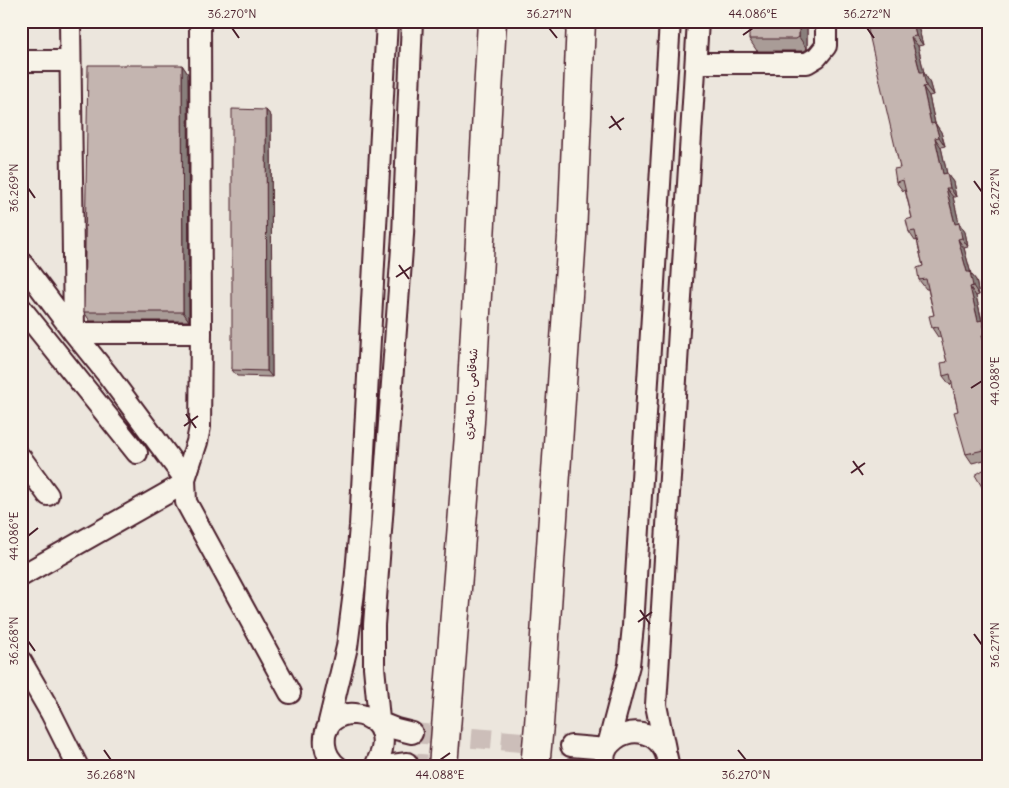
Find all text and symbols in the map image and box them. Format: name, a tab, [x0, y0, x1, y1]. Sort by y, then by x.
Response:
text: 36.270°N	[208, 6, 256, 21]
text: 36.271°N	[526, 6, 572, 21]
text: 44.086°E	[728, 6, 778, 21]
text: 36.272°N	[843, 6, 891, 21]
text: 36.269°N	[6, 164, 21, 212]
text: 36.272°N	[987, 168, 1002, 216]
street label: شەقامی ١٥٠ مەتری	[461, 348, 481, 440]
text: 44.088°E	[987, 356, 1002, 406]
text: 44.086°E	[6, 511, 21, 561]
text: 36.268°N	[6, 617, 21, 665]
text: 36.271°N	[987, 622, 1002, 668]
text: 36.268°N	[87, 767, 135, 782]
text: 44.088°E	[415, 767, 465, 782]
text: 36.270°N	[722, 767, 770, 782]

